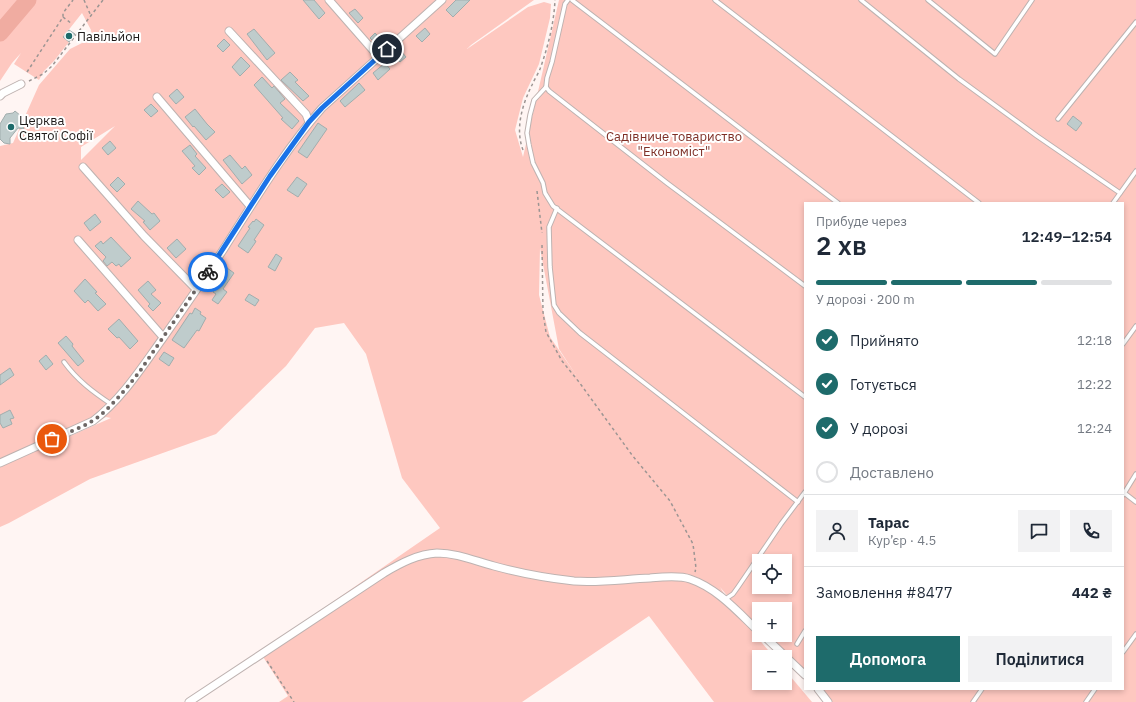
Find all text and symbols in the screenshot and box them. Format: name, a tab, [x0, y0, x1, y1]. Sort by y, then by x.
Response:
place label: Павільйон	[77, 28, 140, 45]
marker: Павільйон	[64, 31, 74, 41]
pin	[370, 32, 404, 66]
icon: home	[376, 38, 398, 60]
place label: Церква Святої Софії	[19, 112, 93, 144]
marker: Церква Святої Софії	[6, 122, 16, 132]
park label: Садівниче товариство "Економіст"	[606, 128, 742, 160]
text: Прибуде через	[816, 213, 907, 230]
text: 12:49–12:54	[1022, 227, 1112, 246]
text: 2 хв	[816, 228, 867, 262]
courier	[188, 252, 228, 292]
icon: bike	[197, 261, 219, 283]
text: У дорозі · 200 m	[816, 291, 915, 308]
icon: check	[816, 329, 838, 351]
text: Прийнято	[850, 331, 919, 350]
text: 12:18	[1077, 332, 1112, 349]
icon: check	[816, 373, 838, 395]
text: Готується	[850, 375, 917, 394]
text: 12:22	[1077, 376, 1112, 393]
icon: check	[816, 417, 838, 439]
text: У дорозі	[850, 419, 908, 438]
text: 12:24	[1077, 420, 1112, 437]
pin	[35, 422, 69, 456]
icon: bag	[41, 428, 63, 450]
text: Доставлено	[850, 463, 934, 482]
button: person	[816, 510, 858, 552]
button: chat	[1018, 510, 1060, 552]
button: phone	[1070, 510, 1112, 552]
text: Тарас	[868, 513, 910, 532]
text: Кур’єр · 4.5	[868, 532, 936, 549]
map controls	[752, 554, 792, 690]
button: locate	[752, 554, 792, 594]
text: Замовлення #8477	[816, 583, 953, 602]
text: 442 ₴	[1072, 583, 1112, 602]
button: +	[752, 602, 792, 642]
button: Допомога	[816, 636, 960, 682]
button: Поділитися	[968, 636, 1112, 682]
button: −	[752, 650, 792, 690]

